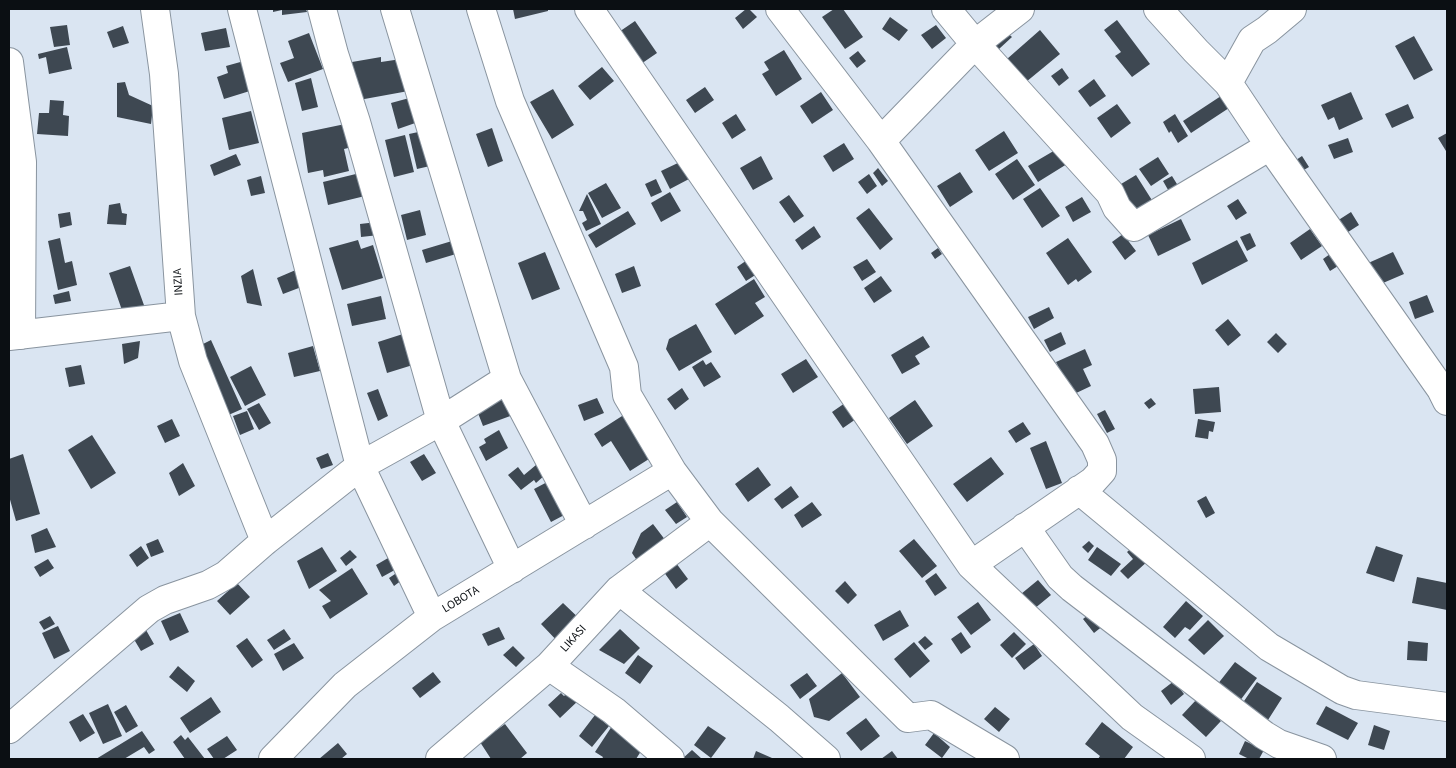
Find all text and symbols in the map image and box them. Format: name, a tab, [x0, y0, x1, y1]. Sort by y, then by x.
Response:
street label: INZIA	[171, 268, 187, 296]
street label: LOBOTA	[440, 583, 482, 617]
street label: LIKASI	[558, 622, 590, 656]

